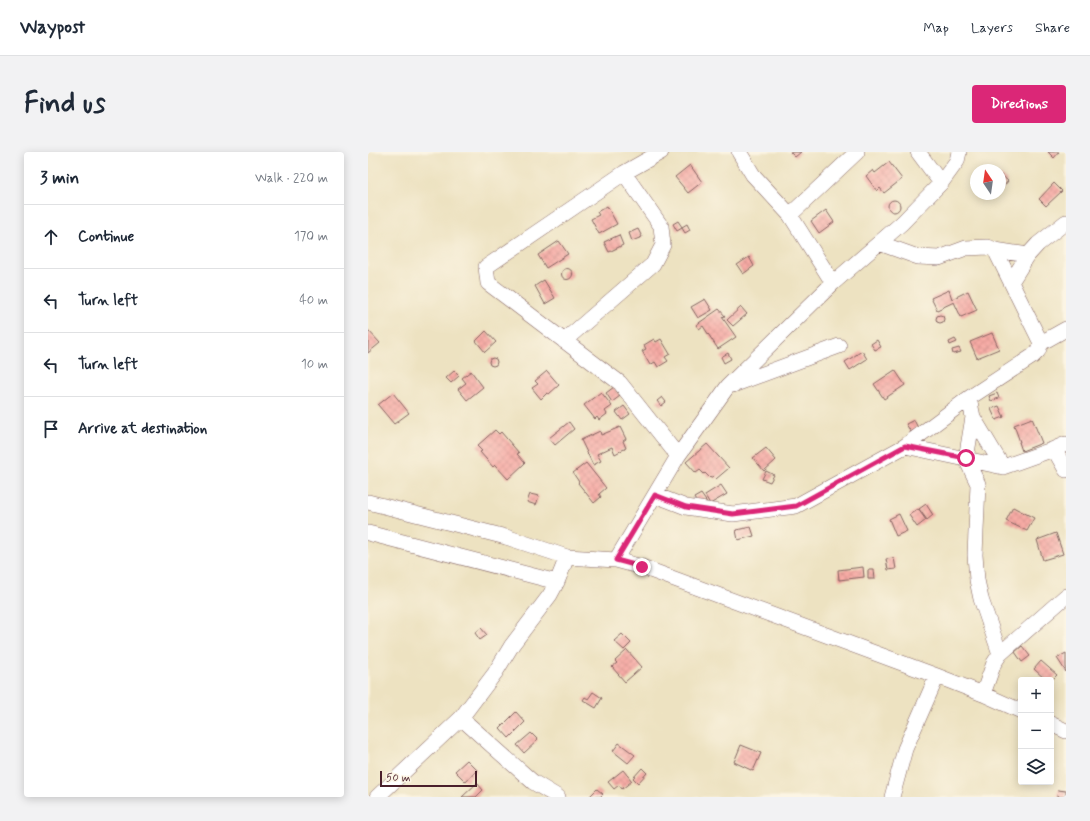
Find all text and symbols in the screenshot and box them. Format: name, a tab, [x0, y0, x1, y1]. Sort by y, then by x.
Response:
text: Waypost	[20, 15, 85, 40]
text: Map	[923, 19, 949, 37]
text: Layers	[971, 19, 1013, 37]
text: Share	[1035, 19, 1070, 37]
button: Directions	[972, 85, 1066, 123]
text: Find us	[24, 86, 105, 123]
north arrow	[970, 164, 1006, 200]
text: 3 min	[40, 167, 79, 189]
text: Walk · 220 m	[255, 170, 328, 187]
icon: ahead	[40, 226, 62, 248]
text: Continue	[78, 227, 134, 247]
text: 170 m	[294, 228, 328, 245]
icon: left	[40, 290, 62, 312]
text: Turn left	[78, 291, 138, 311]
text: 40 m	[299, 292, 328, 309]
icon: left	[40, 354, 62, 376]
text: Turn left	[78, 355, 138, 375]
text: 10 m	[301, 356, 328, 373]
icon: arrive	[40, 418, 62, 440]
text: Arrive at destination	[78, 419, 207, 439]
route start	[957, 449, 975, 467]
route end	[633, 558, 651, 576]
map controls	[1018, 677, 1054, 785]
button: +	[1018, 677, 1054, 713]
button: −	[1018, 713, 1054, 749]
button: layers	[1018, 749, 1054, 785]
scale bar	[380, 769, 477, 788]
text: 50 m	[386, 771, 411, 785]

